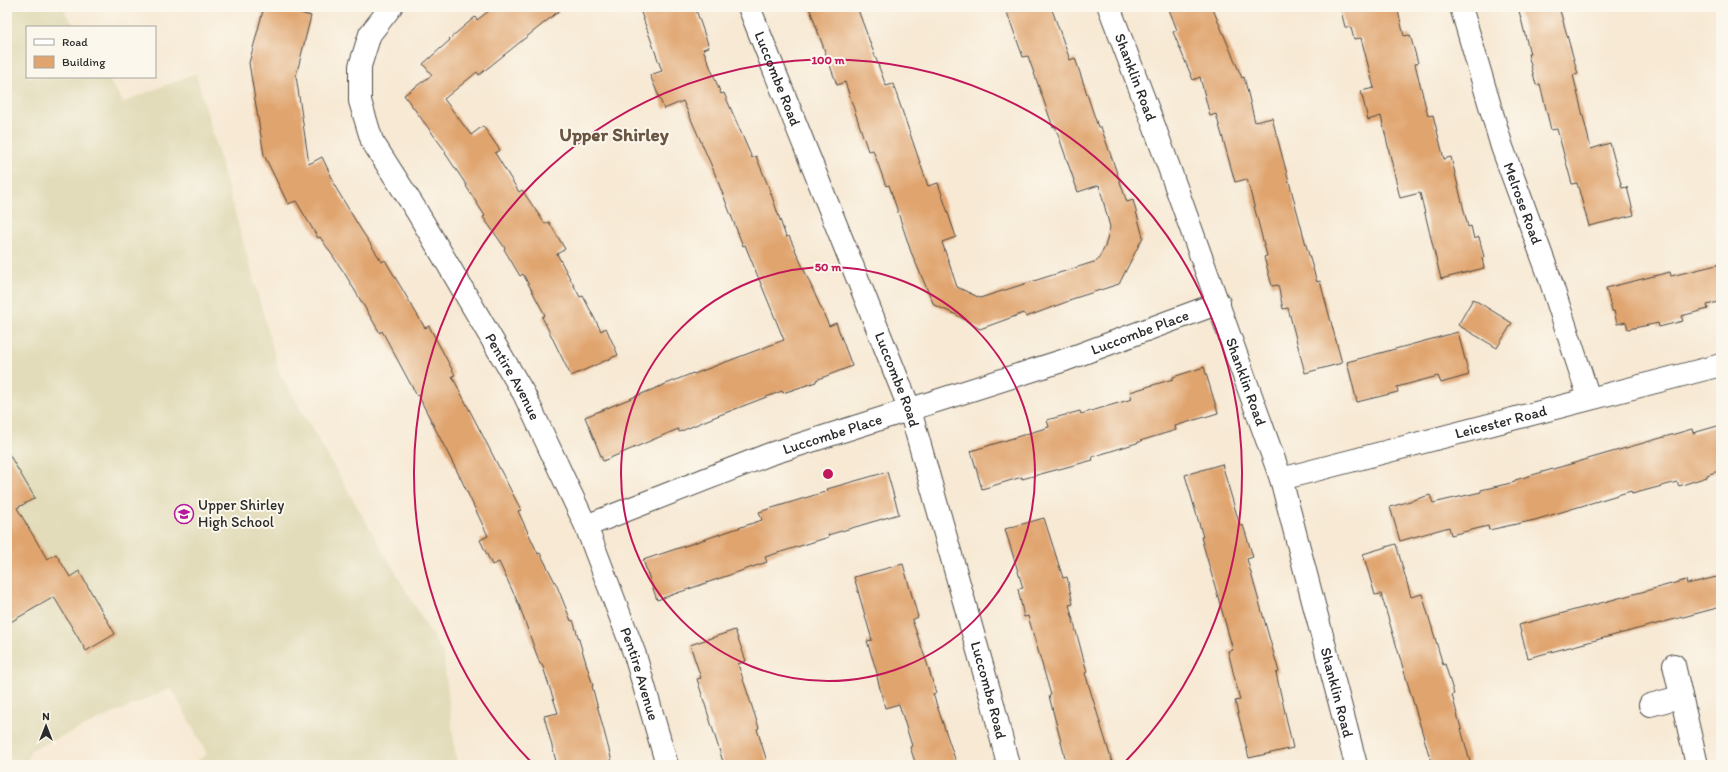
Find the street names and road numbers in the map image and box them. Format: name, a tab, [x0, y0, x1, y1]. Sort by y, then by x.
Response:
street label: Luccombe Road	[751, 29, 805, 128]
street label: Shanklin Road	[1111, 31, 1160, 123]
street label: Melrose Road	[1499, 160, 1546, 248]
street label: Luccombe Place	[1088, 306, 1191, 359]
street label: Luccombe Road	[871, 329, 923, 429]
street label: Pentire Avenue	[481, 330, 544, 423]
street label: Shanklin Road	[1222, 335, 1270, 428]
street label: Leicester Road	[1453, 402, 1549, 443]
street label: Luccombe Place	[780, 410, 884, 458]
street label: Pentire Avenue	[616, 625, 663, 723]
street label: Luccombe Road	[967, 639, 1010, 741]
street label: Shanklin Road	[1317, 645, 1357, 739]

